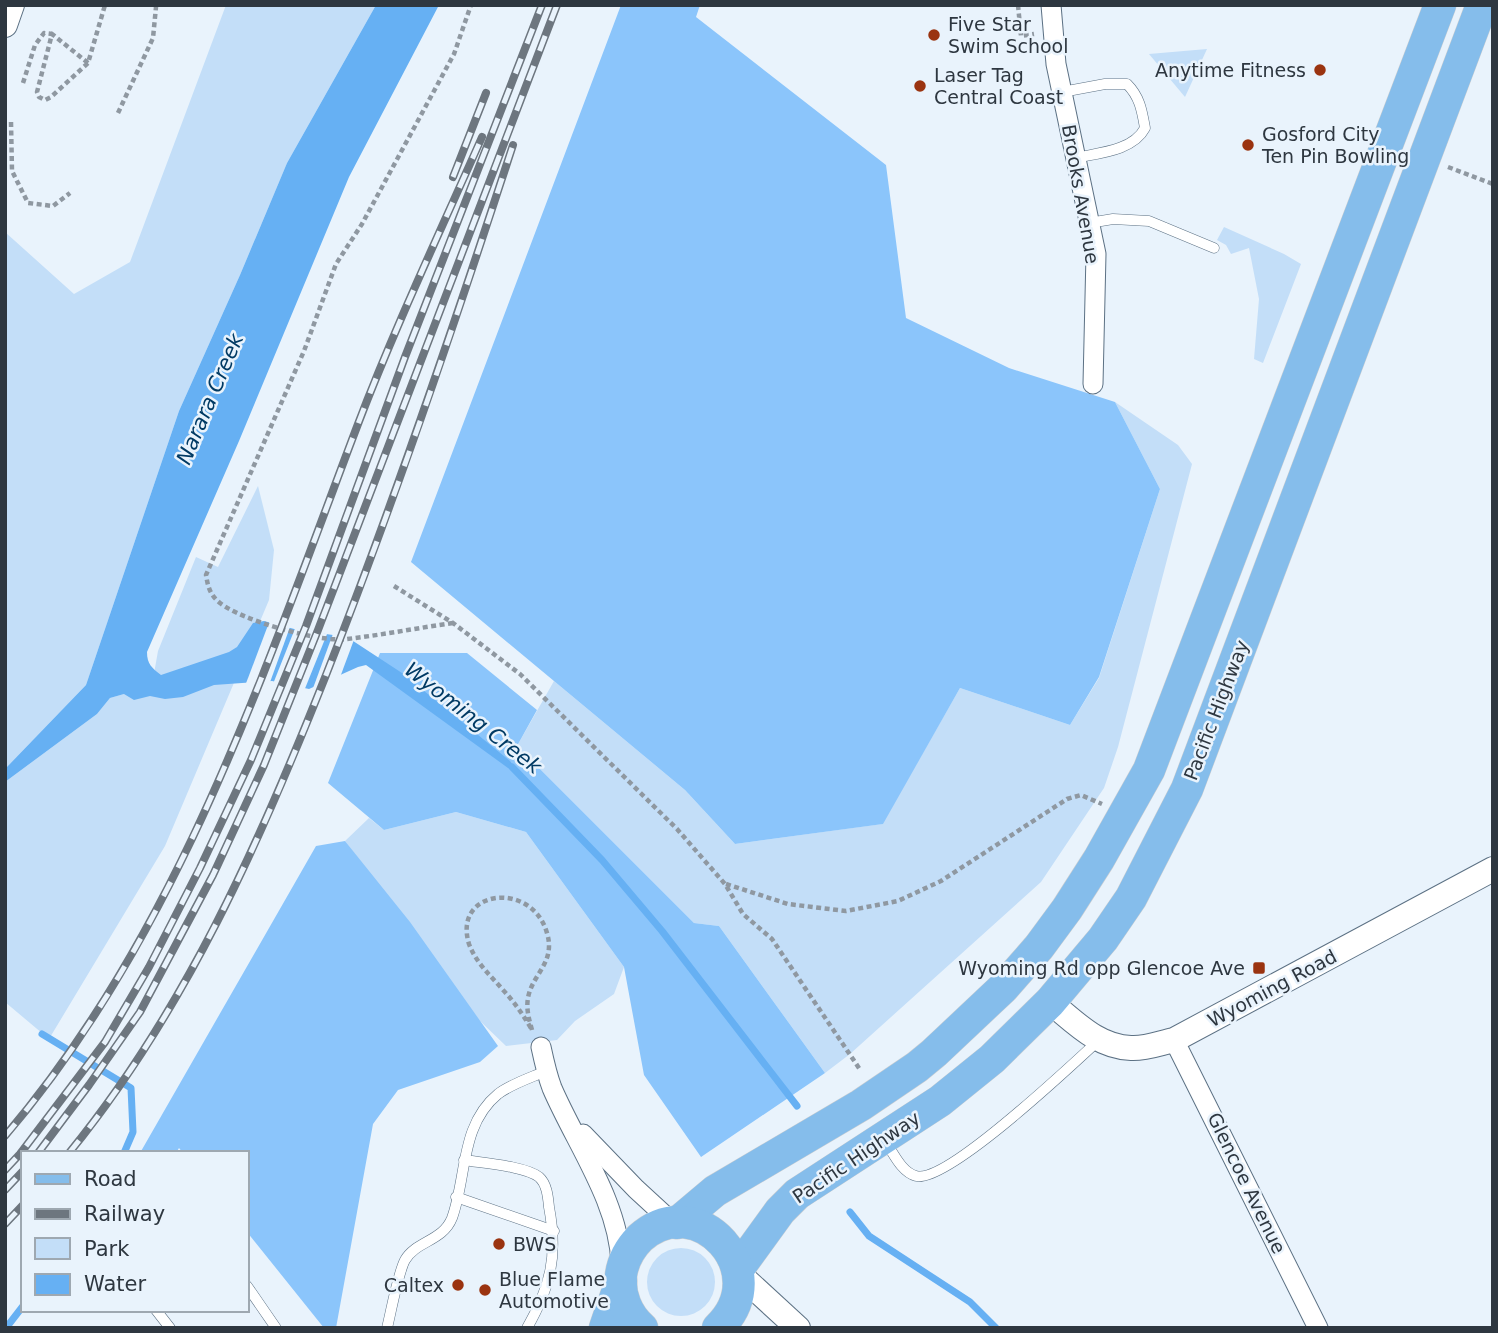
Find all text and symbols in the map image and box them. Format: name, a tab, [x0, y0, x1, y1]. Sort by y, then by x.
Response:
place label: Five Star Swim School	[948, 13, 1069, 57]
marker: Five Star Swim School	[926, 27, 942, 43]
place label: Anytime Fitness	[1155, 59, 1306, 81]
marker: Anytime Fitness	[1312, 62, 1328, 78]
place label: Laser Tag Central Coast	[934, 64, 1063, 108]
marker: Laser Tag Central Coast	[912, 78, 928, 94]
street label: Brooks Avenue	[1058, 123, 1104, 265]
place label: Gosford City Ten Pin Bowling	[1261, 123, 1409, 167]
marker: Gosford City Ten Pin Bowling	[1240, 137, 1256, 153]
water label: Narara Creek	[172, 329, 249, 468]
street label: Pacific Highway	[1179, 637, 1253, 783]
water label: Wyoming Creek	[400, 657, 547, 779]
street label: Wyoming Road	[1204, 945, 1340, 1031]
place label: Wyoming Rd opp Glencoe Ave	[958, 957, 1245, 979]
marker: Wyoming Rd opp Glencoe Ave	[1251, 960, 1267, 976]
street label: Pacific Highway	[788, 1106, 924, 1208]
street label: Glencoe Avenue	[1203, 1109, 1291, 1257]
legend	[21, 1151, 248, 1312]
text: Road	[84, 1167, 137, 1191]
text: Railway	[84, 1202, 165, 1226]
place label: BWS	[513, 1233, 556, 1255]
marker: BWS	[491, 1236, 507, 1252]
text: Park	[84, 1237, 130, 1261]
place label: Blue Flame Automotive	[499, 1268, 609, 1312]
text: Water	[84, 1272, 146, 1296]
place label: Caltex	[384, 1274, 444, 1296]
marker: Caltex	[450, 1277, 466, 1293]
marker: Blue Flame Automotive	[477, 1282, 493, 1298]

